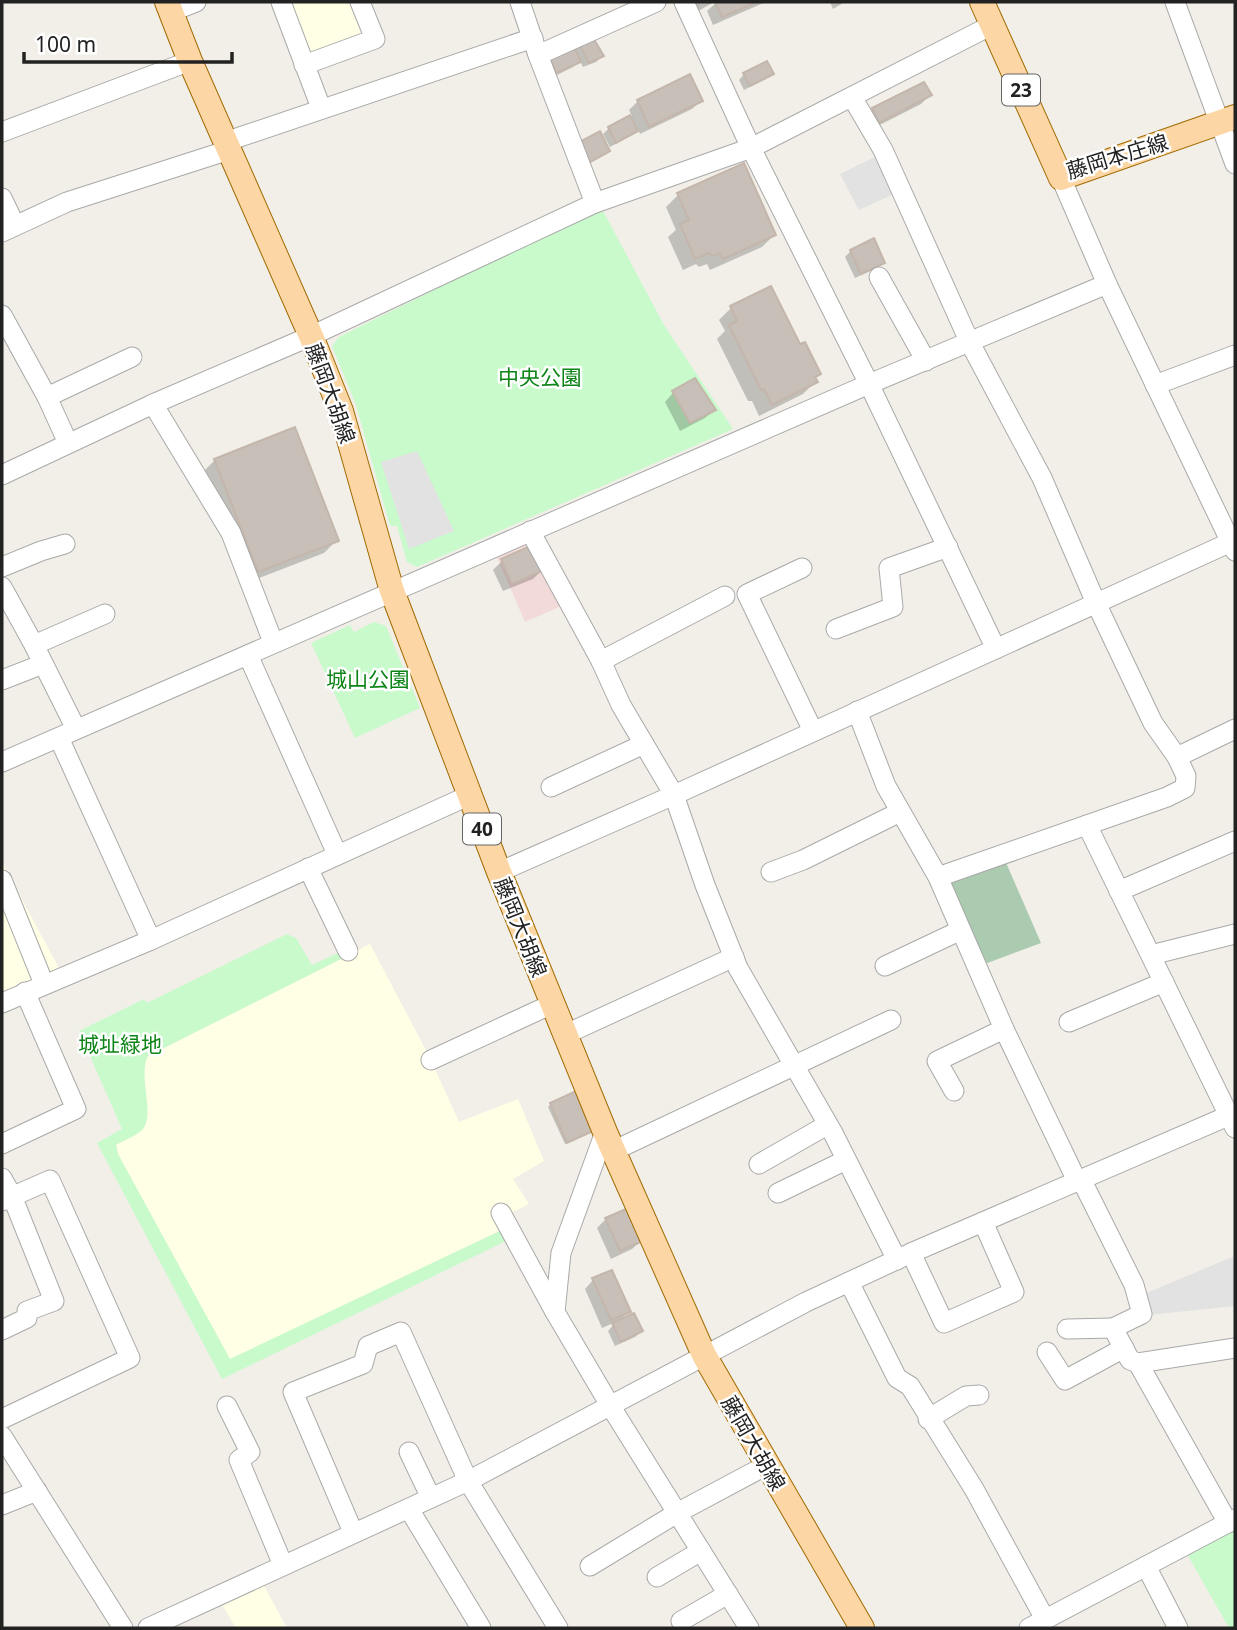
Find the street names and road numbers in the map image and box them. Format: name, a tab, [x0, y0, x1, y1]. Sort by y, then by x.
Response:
road number: 23	[1002, 74, 1040, 106]
street label: 藤岡本庄線	[1063, 127, 1171, 185]
street label: 藤岡大胡線	[300, 339, 362, 447]
road number: 40	[463, 814, 501, 844]
street label: 藤岡大胡線	[488, 873, 554, 981]
street label: 藤岡大胡線	[716, 1391, 792, 1495]

